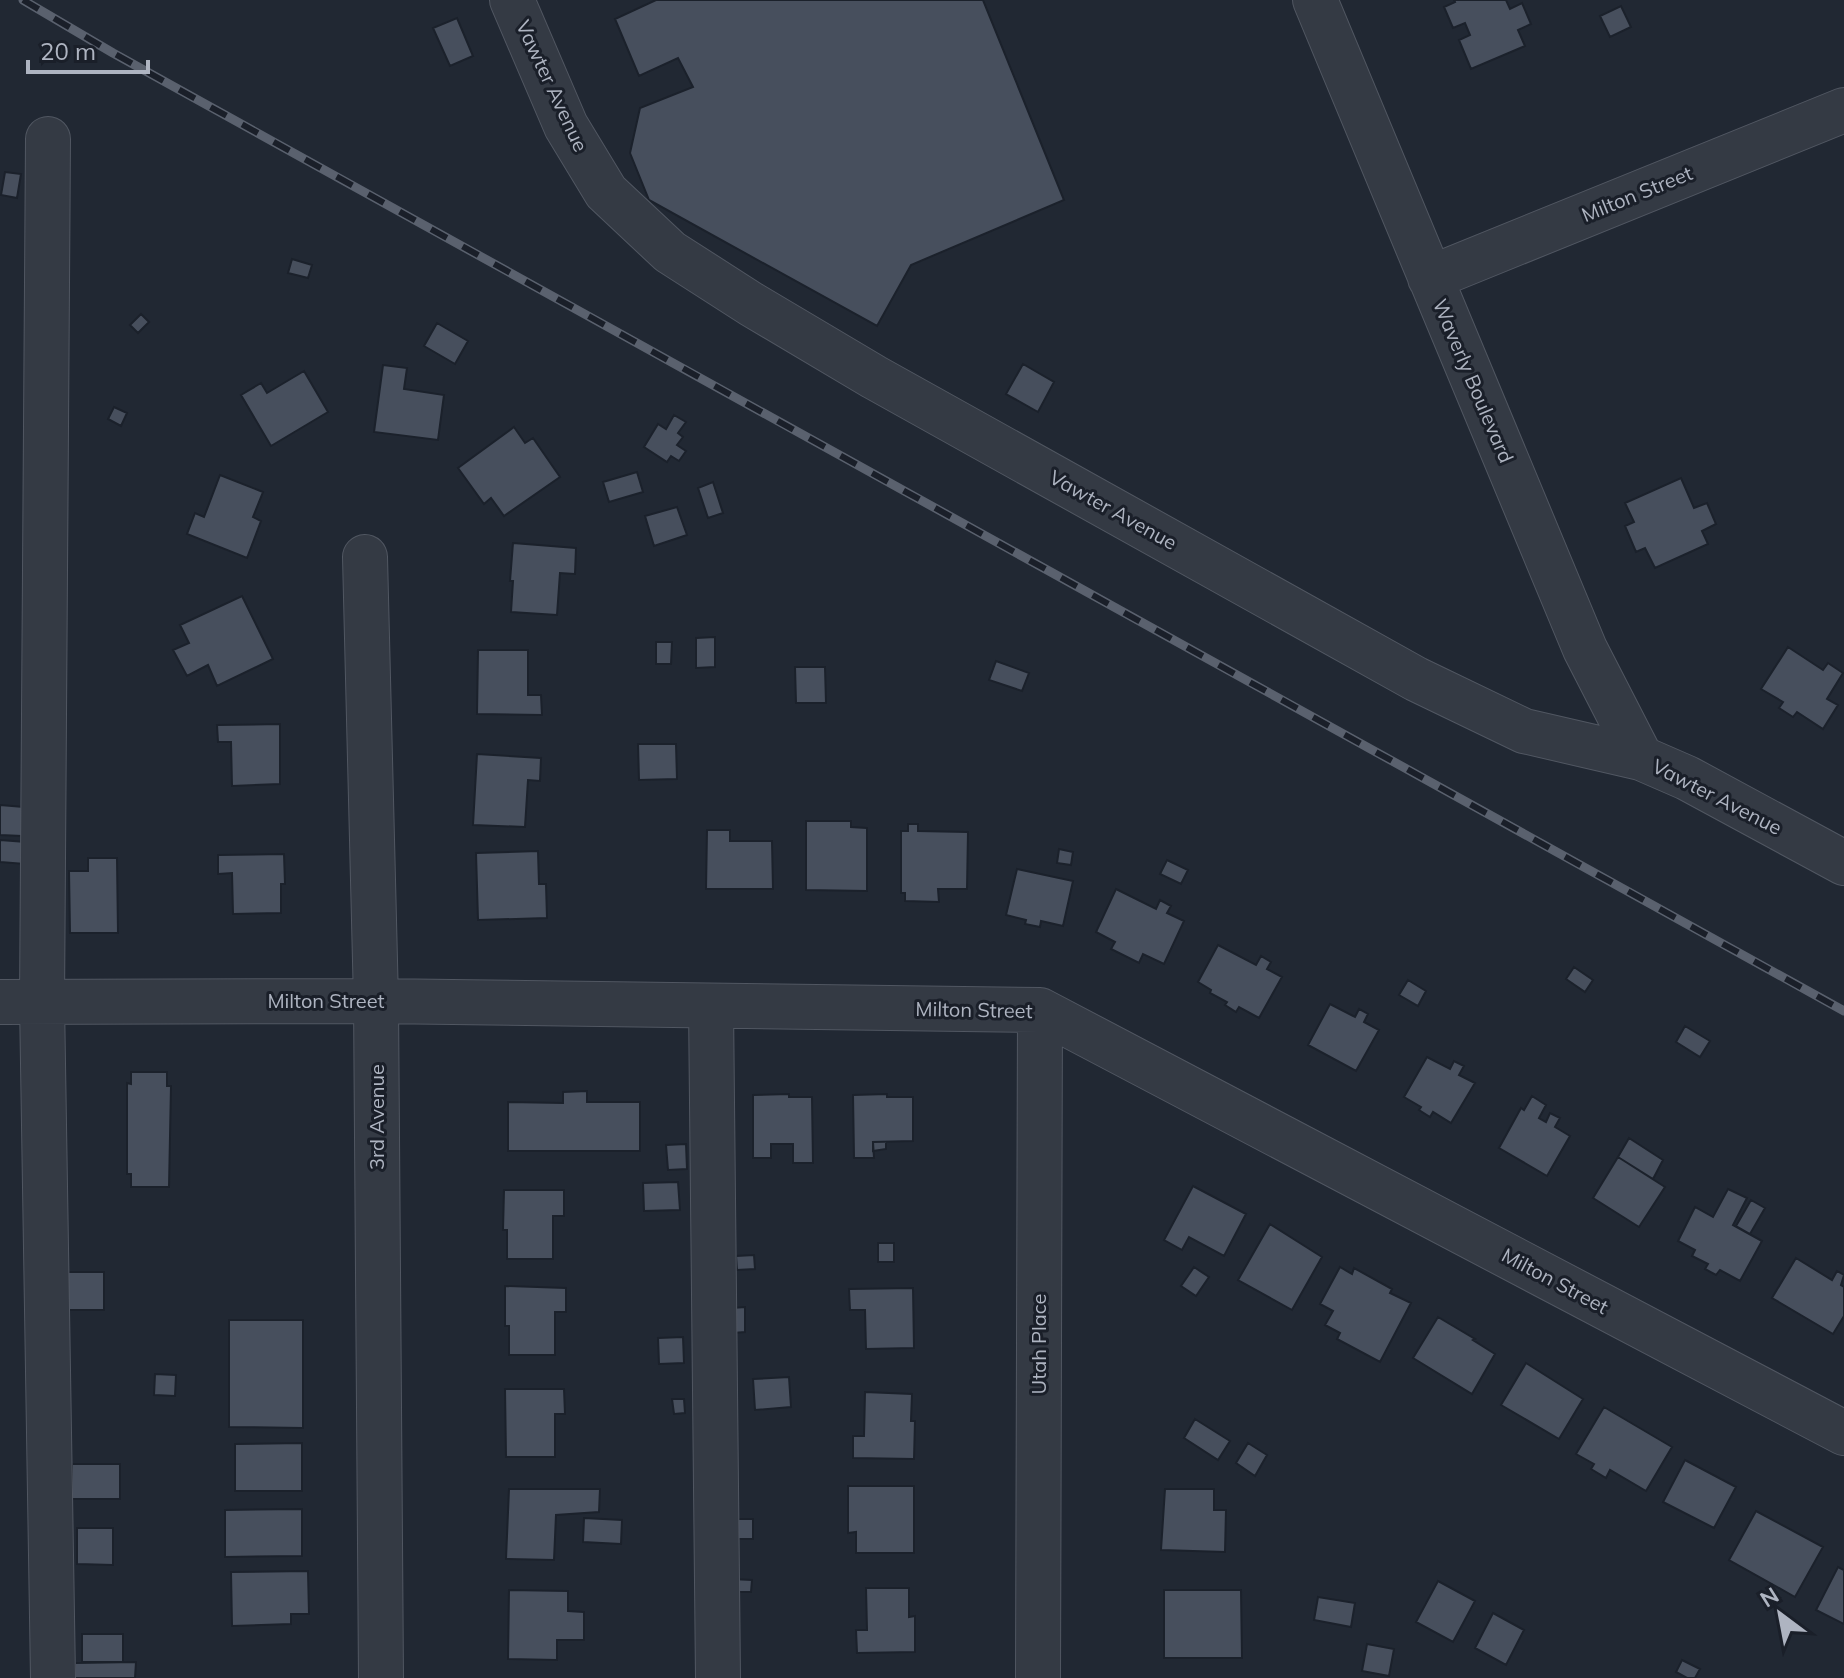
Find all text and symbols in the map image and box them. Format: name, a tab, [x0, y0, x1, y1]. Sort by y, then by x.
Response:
street label: Vawter Avenue	[511, 16, 594, 156]
scale bar	[28, 24, 148, 74]
text: 20 m	[40, 36, 96, 66]
street label: Milton Street	[1578, 160, 1696, 227]
street label: Waverly Boulevard	[1428, 295, 1519, 467]
street label: Vawter Avenue	[1045, 464, 1181, 555]
street label: Vawter Avenue	[1648, 753, 1786, 840]
street label: Milton Street	[267, 988, 385, 1013]
street label: Milton Street	[915, 996, 1033, 1023]
street label: 3rd Avenue	[364, 1064, 389, 1170]
street label: Milton Street	[1498, 1242, 1613, 1319]
street label: Utah Place	[1026, 1294, 1051, 1394]
north arrow	[1740, 1574, 1820, 1654]
text: N	[1755, 1581, 1784, 1613]

